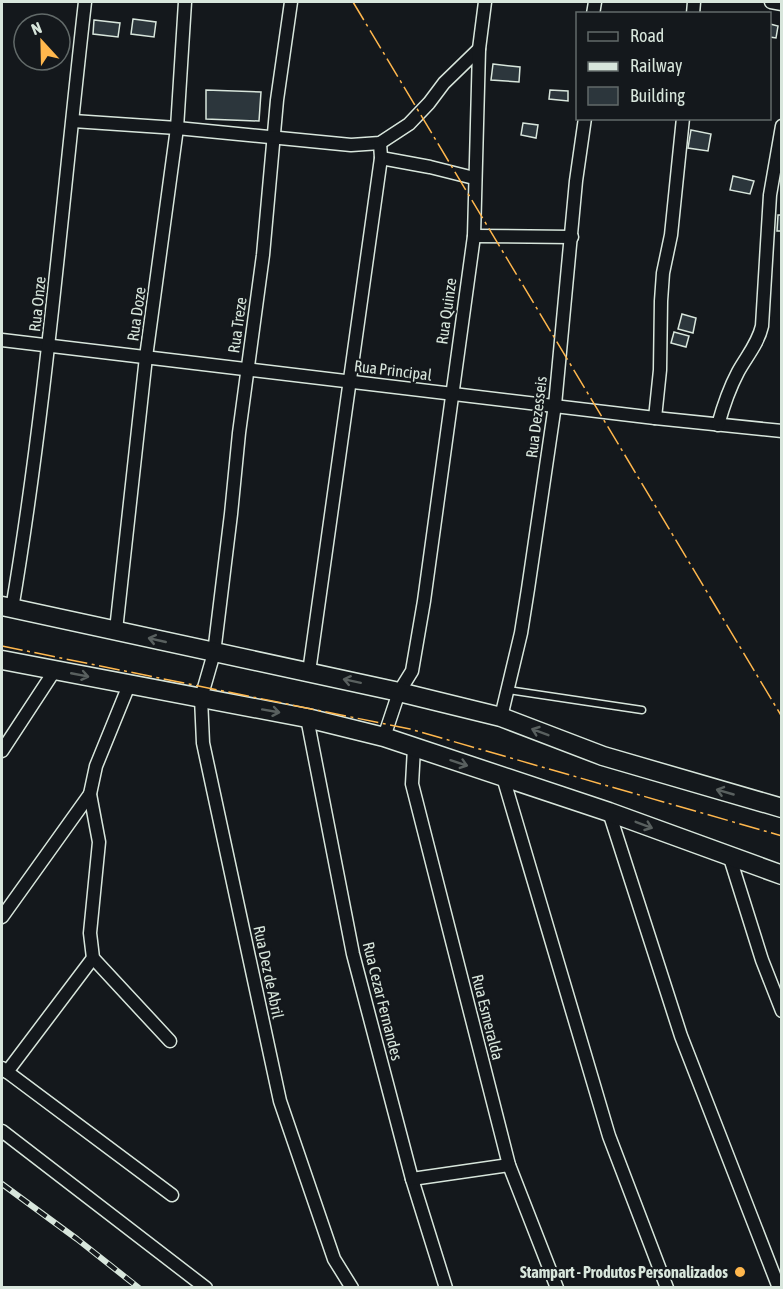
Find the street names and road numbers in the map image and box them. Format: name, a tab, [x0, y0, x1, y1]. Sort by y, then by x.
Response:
street label: Rua Onze	[25, 276, 49, 332]
street label: Rua Quinze	[432, 277, 460, 345]
street label: Rua Doze	[123, 286, 149, 342]
street label: Rua Treze	[224, 296, 250, 354]
street label: Rua Principal	[353, 356, 434, 385]
street label: Rua Dezesseis	[522, 375, 550, 459]
street label: Rua Dez de Abril	[250, 924, 288, 1021]
street label: Rua Cezar Fernandes	[360, 940, 407, 1062]
street label: Rua Esmeralda	[469, 972, 507, 1062]

